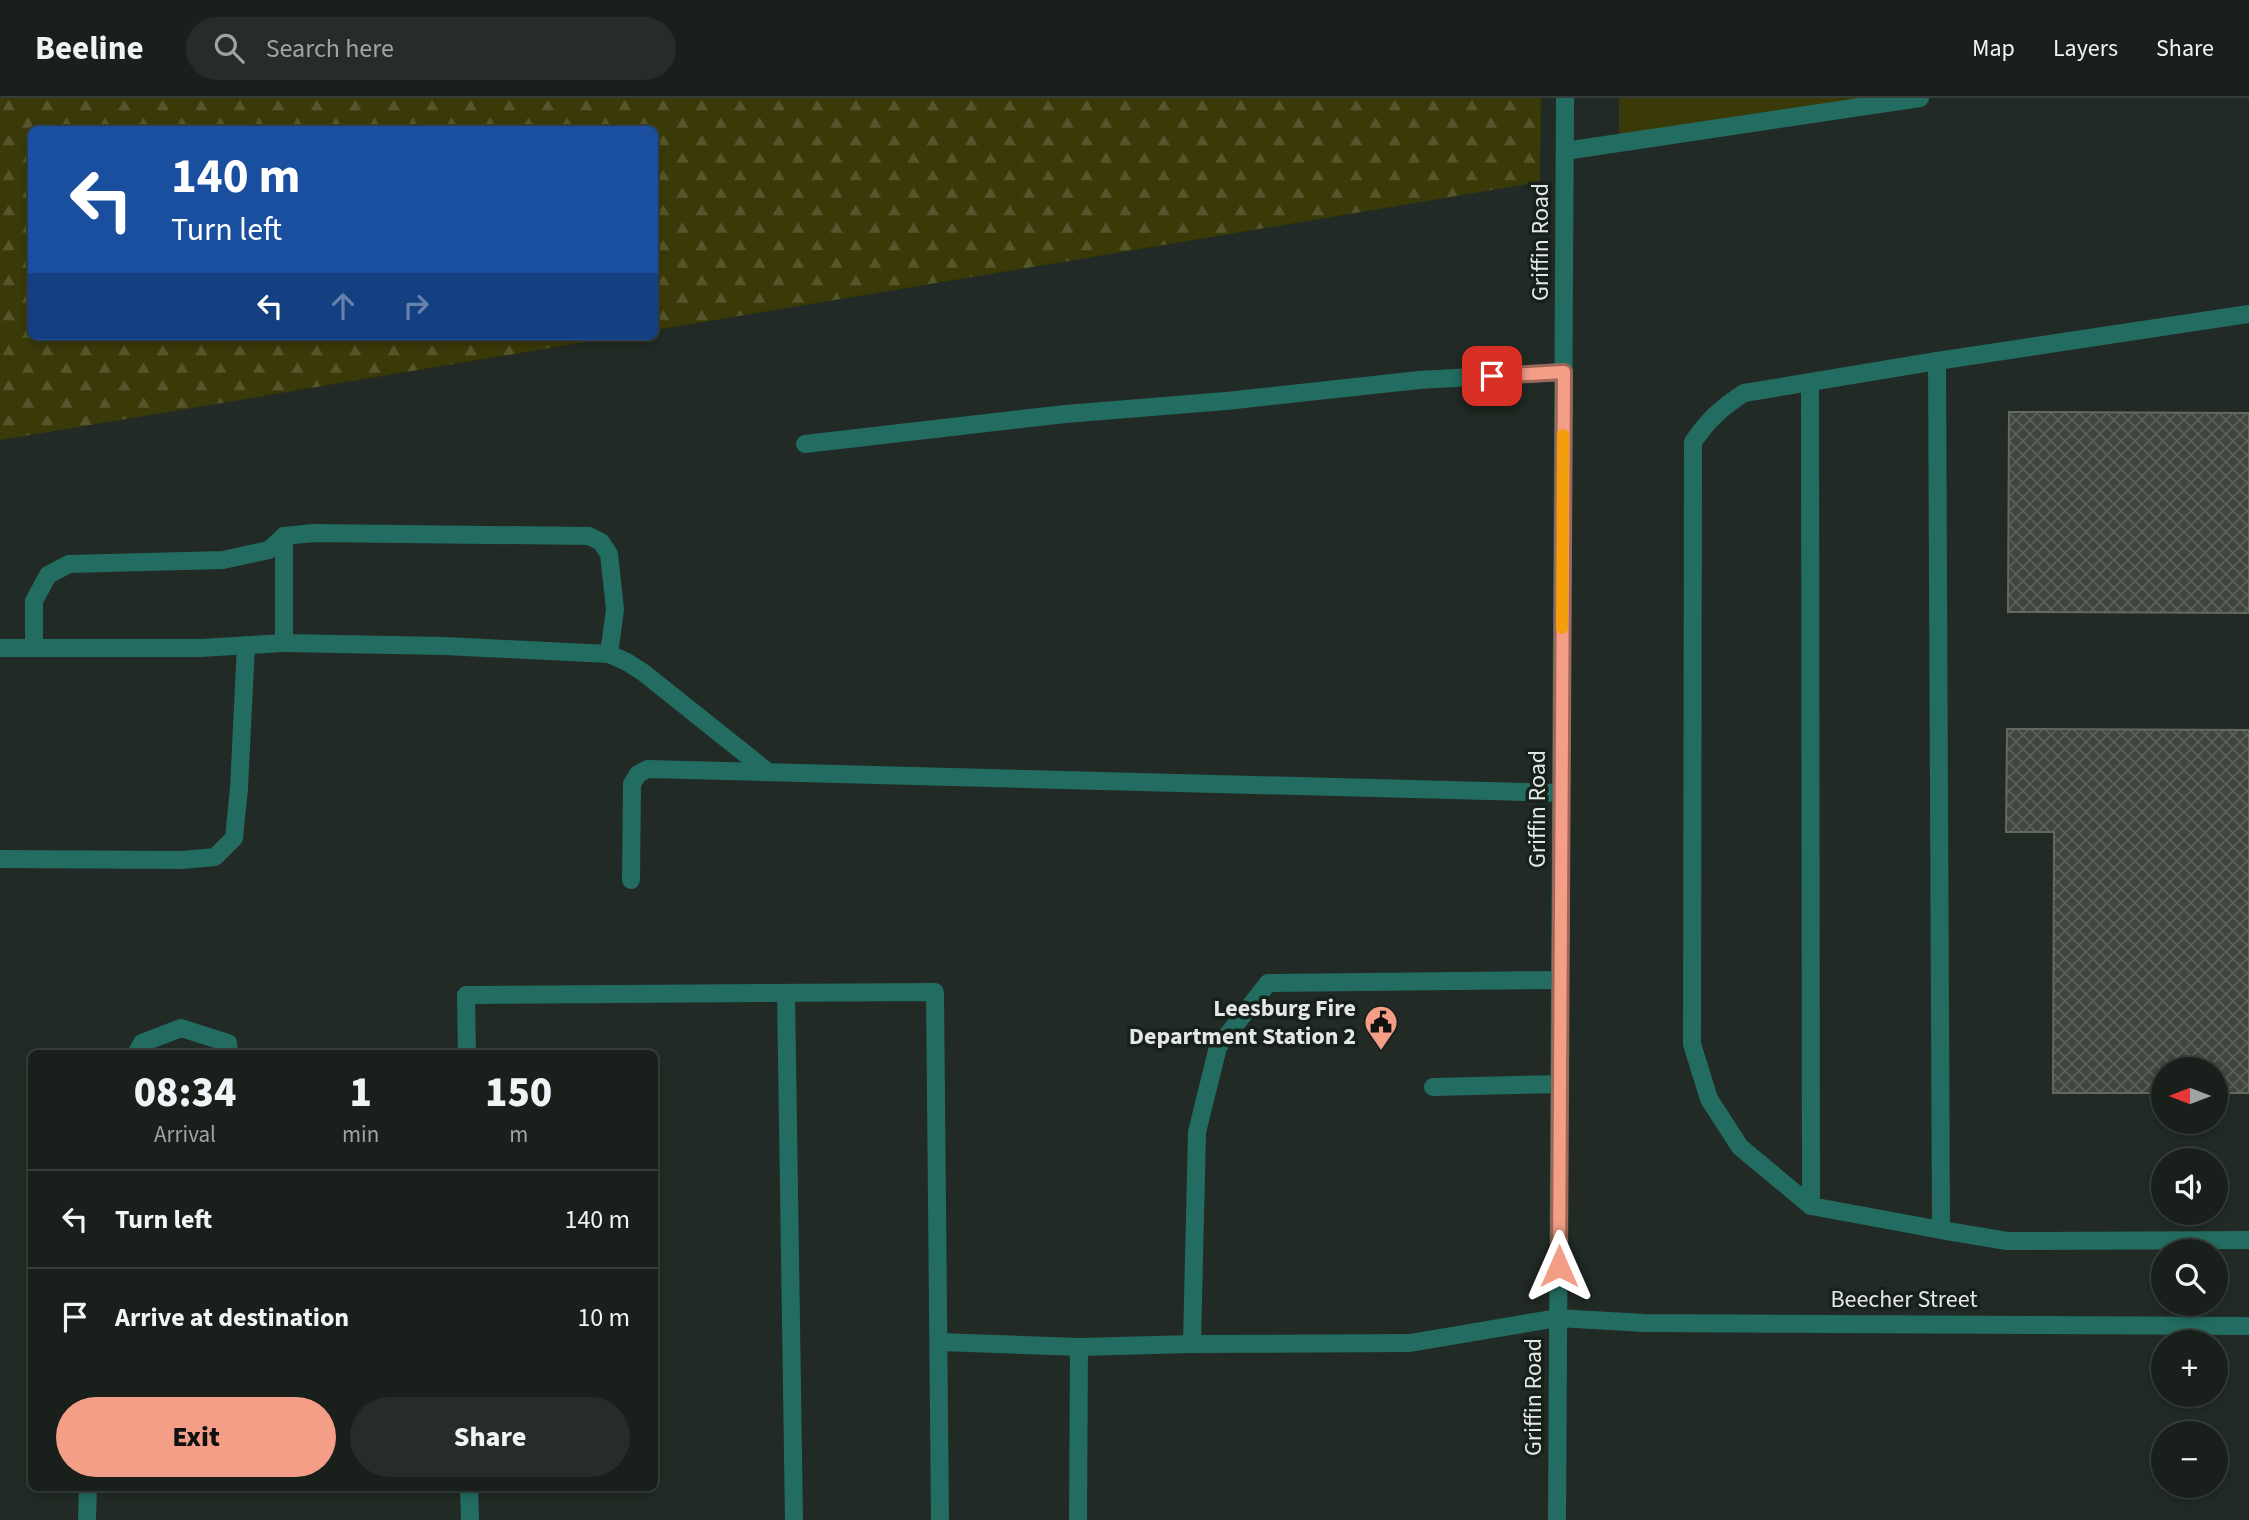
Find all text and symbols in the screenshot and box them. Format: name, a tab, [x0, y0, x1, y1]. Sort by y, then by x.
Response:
search box	[186, 17, 676, 80]
text: Beeline	[35, 25, 144, 72]
icon: search	[210, 29, 248, 67]
text: Search here	[266, 30, 394, 67]
text: Map	[1972, 31, 2015, 66]
text: Layers	[2053, 31, 2118, 66]
text: Share	[2156, 31, 2214, 66]
text: 140 m	[171, 142, 300, 212]
icon: left	[56, 154, 147, 245]
street label: Griffin Road	[1523, 183, 1558, 301]
text: Turn left	[171, 207, 282, 253]
icon: left	[251, 287, 289, 325]
icon: ahead	[324, 287, 362, 325]
icon: right	[397, 287, 435, 325]
pin	[1462, 346, 1522, 406]
icon: arrive	[1473, 357, 1511, 395]
street label: Griffin Road	[1520, 750, 1555, 868]
place label: Leesburg Fire Department Station 2	[1129, 991, 1356, 1054]
public building icon: Leesburg Fire Department Station 2	[1362, 1003, 1400, 1052]
north arrow	[2151, 1057, 2228, 1134]
map controls	[2151, 1057, 2228, 1498]
text: 08:34	[134, 1063, 236, 1123]
text: 1	[349, 1063, 372, 1123]
text: 150	[485, 1063, 552, 1123]
text: Arrival	[154, 1118, 216, 1151]
text: min	[342, 1118, 379, 1151]
text: m	[509, 1118, 528, 1151]
button: sound	[2151, 1148, 2228, 1225]
icon: left	[56, 1200, 94, 1238]
text: Turn left	[115, 1201, 212, 1238]
text: 140 m	[564, 1201, 630, 1238]
position arrow	[1522, 1229, 1596, 1303]
button: search	[2151, 1239, 2228, 1316]
street label: Beecher Street	[1830, 1282, 1978, 1317]
icon: arrive	[56, 1298, 94, 1336]
text: Arrive at destination	[115, 1299, 349, 1336]
text: 10 m	[577, 1299, 630, 1336]
button: +	[2151, 1330, 2228, 1407]
street label: Griffin Road	[1516, 1338, 1551, 1456]
button: Exit	[56, 1397, 336, 1477]
button: Share	[350, 1397, 630, 1477]
button: −	[2151, 1421, 2228, 1498]

